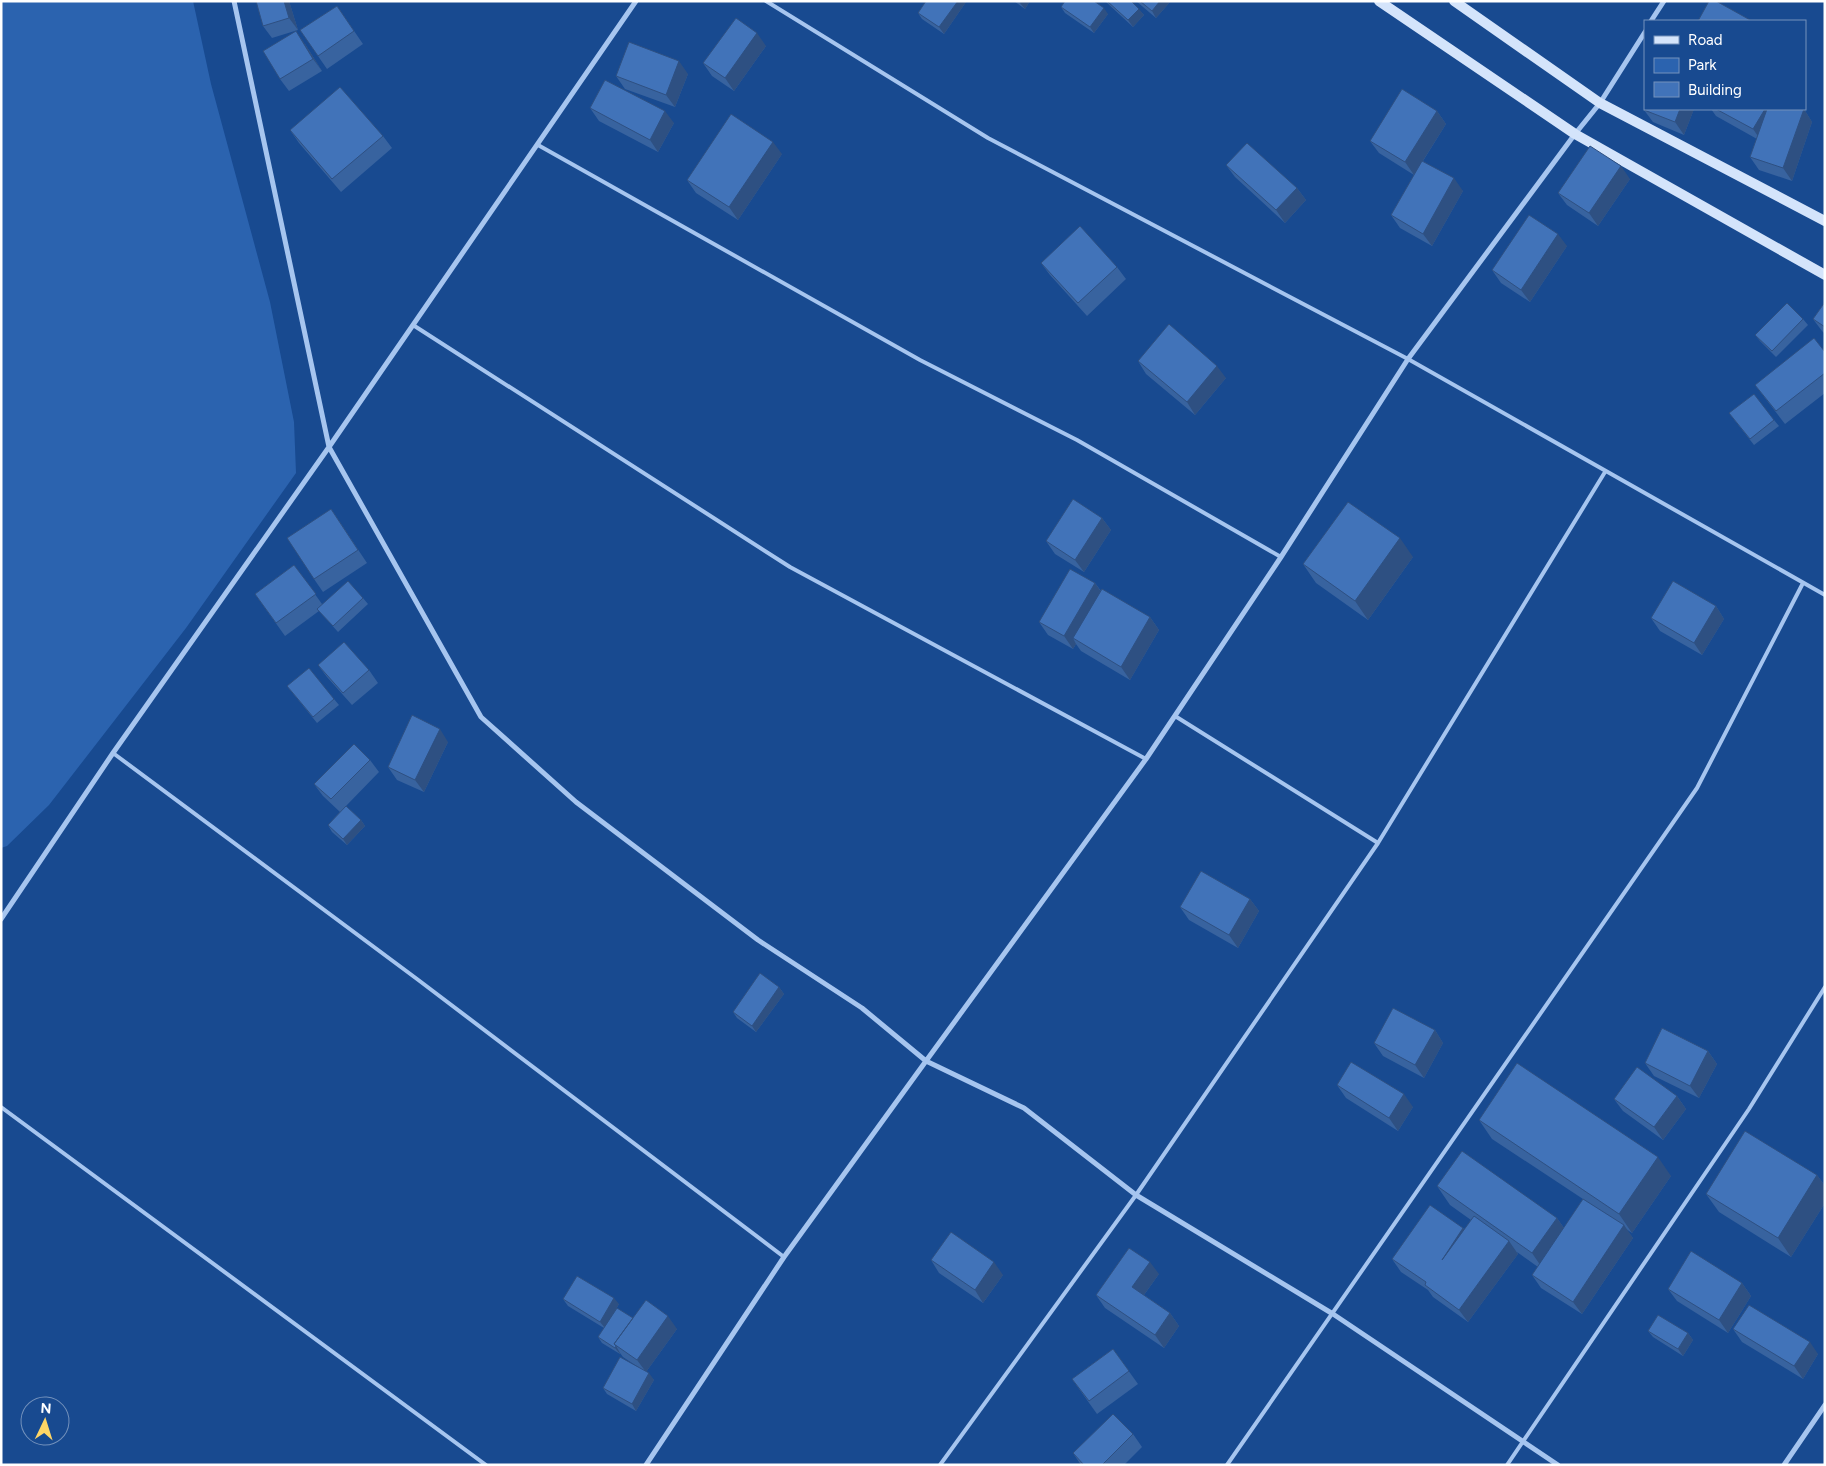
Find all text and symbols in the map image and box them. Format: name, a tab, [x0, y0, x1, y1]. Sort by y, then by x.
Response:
legend	[1644, 20, 1806, 110]
text: Road	[1688, 31, 1723, 49]
text: Park	[1688, 56, 1717, 74]
text: Building	[1688, 81, 1742, 99]
north arrow	[20, 1396, 70, 1446]
text: N	[40, 1400, 52, 1417]

